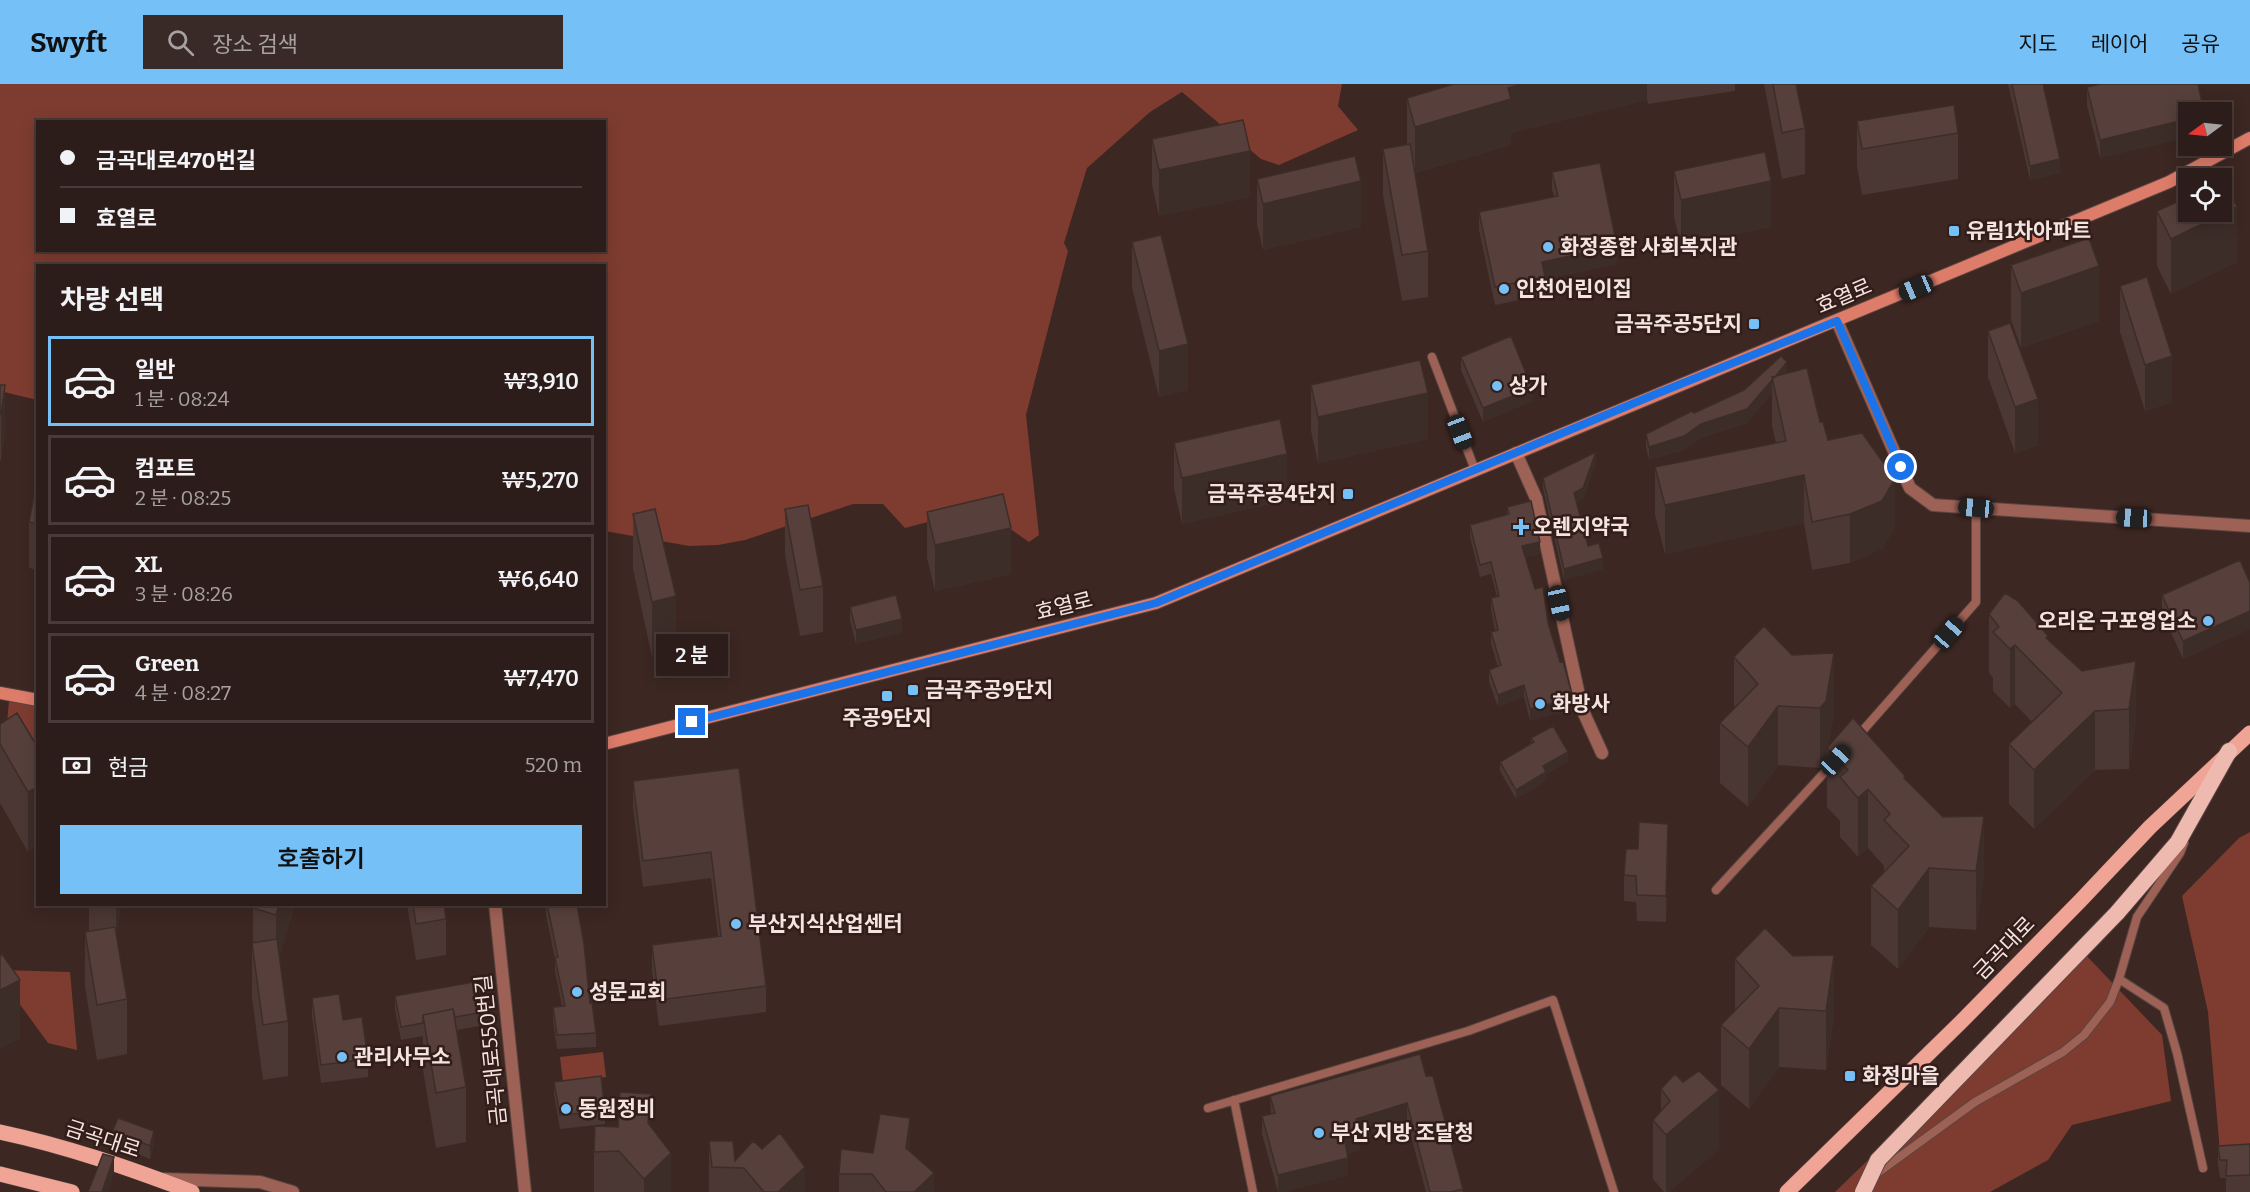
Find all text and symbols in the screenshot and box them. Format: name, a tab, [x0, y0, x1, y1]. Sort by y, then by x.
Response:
search box	[143, 15, 563, 69]
text: Swyft	[30, 26, 107, 59]
icon: search	[164, 26, 197, 59]
text: 장소 검색	[212, 31, 298, 58]
text: 지도	[2019, 31, 2057, 57]
text: 레이어	[2090, 31, 2148, 57]
text: 공유	[2181, 31, 2220, 57]
north arrow	[2178, 102, 2232, 156]
map controls	[2178, 102, 2232, 222]
text: 금곡대로470번길	[96, 147, 256, 174]
button: locate	[2178, 168, 2232, 222]
text: 효열로	[96, 205, 157, 232]
place label: 유림1차아파트	[1966, 218, 2091, 244]
marker: 유림1차아파트	[1947, 224, 1961, 238]
place label: 화정종합 사회복지관	[1560, 234, 1738, 260]
marker: 화정종합 사회복지관	[1541, 240, 1555, 254]
street label: 효열로	[1812, 273, 1876, 319]
car	[1896, 273, 1936, 303]
place label: 인천어린이집	[1516, 276, 1632, 302]
marker: 인천어린이집	[1497, 282, 1511, 296]
text: 차량 선택	[60, 284, 164, 316]
place label: 금곡주공5단지	[1615, 311, 1742, 337]
marker: 금곡주공5단지	[1747, 317, 1761, 331]
icon: car	[63, 354, 117, 408]
text: 일반	[135, 356, 175, 383]
text: ₩3,910	[504, 368, 579, 395]
place label: 상가	[1509, 373, 1548, 399]
marker: 상가	[1490, 379, 1504, 393]
text: 1 분 · 08:24	[135, 387, 229, 411]
car	[1445, 412, 1475, 452]
icon: car	[63, 453, 117, 507]
route start	[1887, 453, 1914, 480]
text: 컴포트	[135, 455, 196, 482]
text: ₩5,270	[502, 467, 579, 494]
place label: 금곡주공4단지	[1207, 481, 1336, 507]
text: 2 분 · 08:25	[135, 486, 231, 510]
marker: 금곡주공4단지	[1341, 487, 1355, 501]
car	[1957, 497, 1995, 519]
car	[2116, 508, 2152, 528]
place label: 오렌지약국	[1533, 514, 1630, 540]
marker: 오렌지약국	[1514, 520, 1528, 534]
text: XL	[135, 551, 162, 578]
icon: car	[63, 552, 117, 606]
text: ₩6,640	[498, 566, 579, 593]
text: 3 분 · 08:26	[135, 582, 233, 606]
car	[1546, 584, 1572, 622]
street label: 효열로	[1033, 586, 1095, 626]
place label: 오리온 구포영업소	[2038, 608, 2196, 634]
car	[1930, 614, 1968, 652]
marker: 오리온 구포영업소	[2201, 614, 2215, 628]
callout: 2 분	[656, 635, 728, 677]
text: 2 분	[675, 643, 709, 667]
text: Green	[135, 650, 199, 677]
icon: car	[63, 651, 117, 705]
text: ₩7,470	[504, 665, 579, 692]
place label: 금곡주공9단지	[925, 677, 1053, 703]
text: 4 분 · 08:27	[135, 681, 231, 705]
marker: 금곡주공9단지	[906, 683, 920, 697]
marker: 주공9단지	[880, 689, 894, 703]
place label: 화방사	[1552, 691, 1610, 717]
marker: 화방사	[1533, 697, 1547, 711]
place label: 주공9단지	[842, 705, 932, 731]
route end	[678, 708, 705, 735]
car	[1817, 741, 1855, 779]
icon: cash	[60, 749, 93, 782]
text: 520 m	[525, 753, 582, 777]
text: 현금	[108, 754, 148, 781]
button: 호출하기	[60, 825, 582, 894]
place label: 부산지식산업센터	[748, 911, 903, 937]
street label: 금곡대로	[1968, 911, 2040, 985]
marker: 부산지식산업센터	[729, 917, 743, 931]
street label: 금곡대로550번길	[470, 973, 512, 1127]
place label: 성문교회	[589, 979, 666, 1005]
marker: 성문교회	[570, 985, 584, 999]
place label: 관리사무소	[354, 1044, 451, 1070]
marker: 관리사무소	[335, 1050, 349, 1064]
place label: 화정마을	[1862, 1063, 1939, 1089]
marker: 화정마을	[1843, 1069, 1857, 1083]
place label: 동원정비	[578, 1096, 655, 1122]
marker: 동원정비	[559, 1102, 573, 1116]
street label: 금곡대로	[62, 1115, 144, 1163]
place label: 부산 지방 조달청	[1331, 1120, 1474, 1146]
marker: 부산 지방 조달청	[1312, 1126, 1326, 1140]

